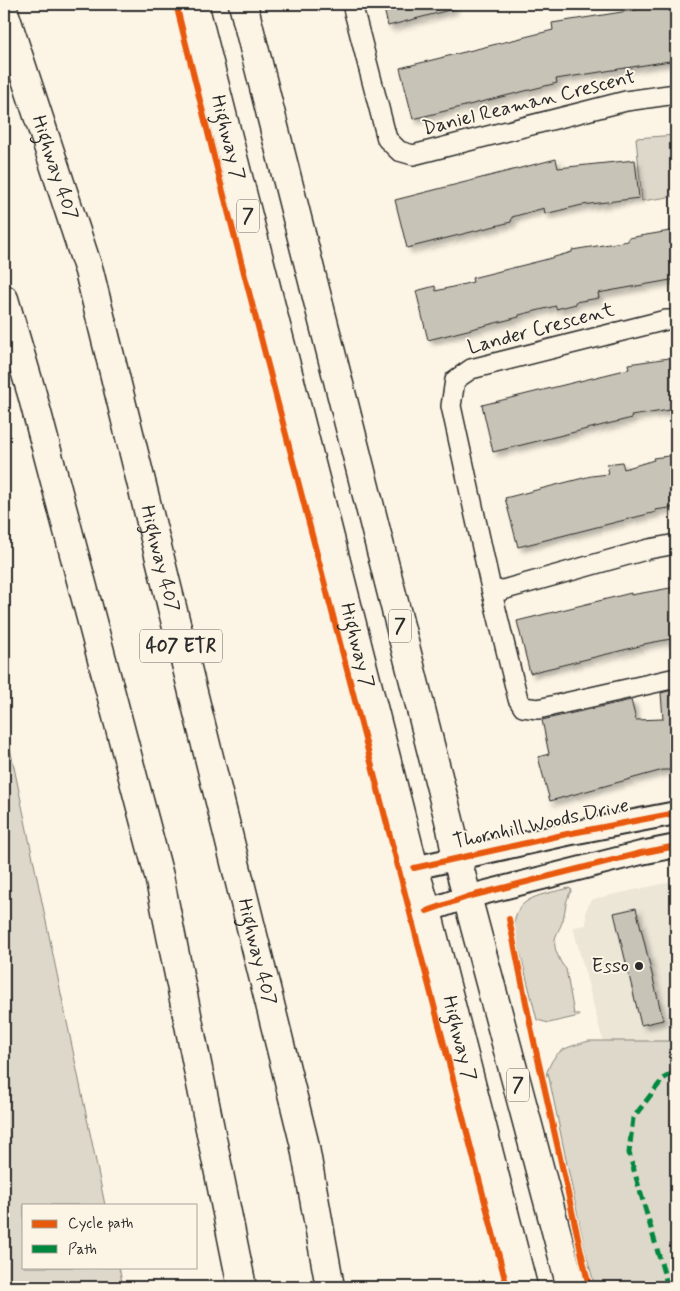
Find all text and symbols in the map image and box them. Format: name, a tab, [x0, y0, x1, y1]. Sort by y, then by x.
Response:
street label: Daniel Reaman Crescent	[420, 63, 638, 143]
street label: Highway 7	[204, 92, 252, 183]
street label: Highway 407	[25, 112, 85, 224]
road number: 7	[237, 200, 259, 232]
street label: Lander Crescent	[465, 296, 617, 362]
street label: Highway 407	[134, 502, 186, 615]
street label: Highway 7	[333, 600, 381, 691]
road number: 7	[389, 610, 411, 642]
road number: 407 ETR	[140, 630, 222, 662]
street label: Thornhill Woods Drive	[450, 792, 632, 856]
street label: Highway 407	[231, 896, 283, 1008]
place label: Esso	[591, 953, 629, 980]
marker: Esso	[633, 960, 645, 972]
street label: Highway 7	[436, 993, 483, 1084]
road number: 7	[507, 1068, 529, 1102]
legend	[22, 1204, 198, 1268]
text: Cycle path	[68, 1214, 133, 1234]
text: Path	[68, 1240, 97, 1260]

